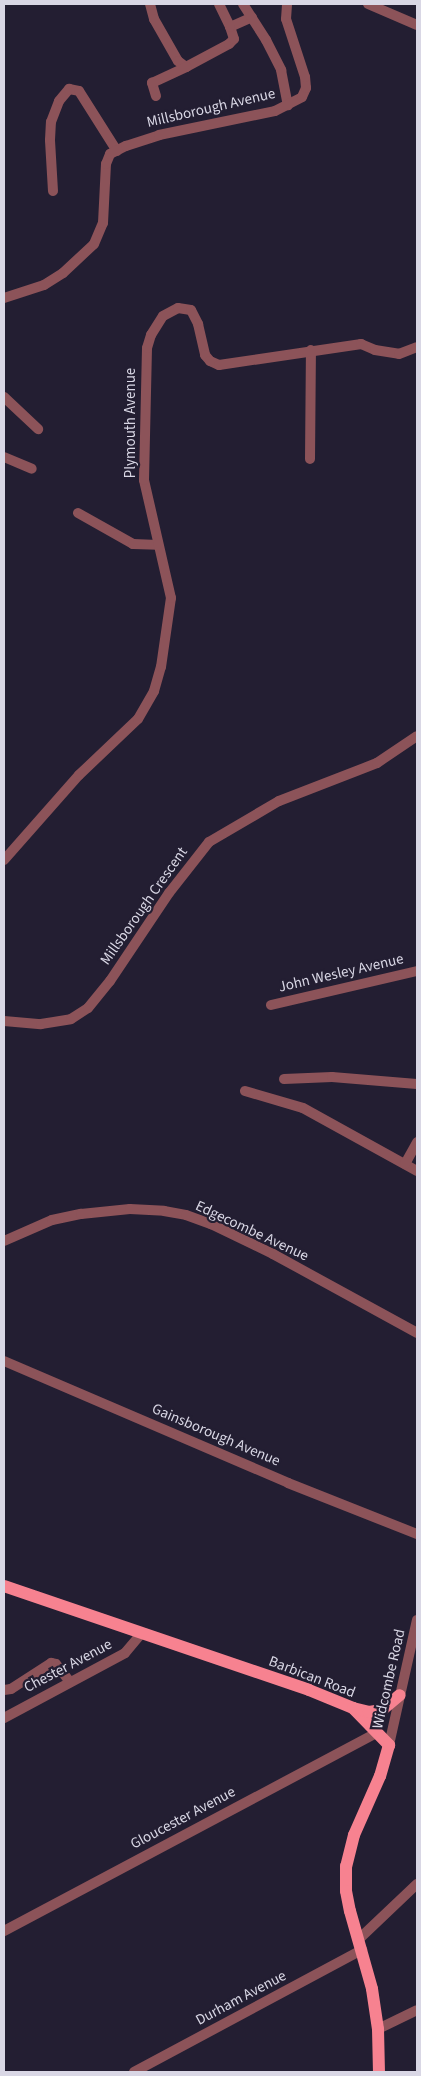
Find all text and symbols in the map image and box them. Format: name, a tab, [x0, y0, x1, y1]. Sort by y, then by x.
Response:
street label: Millsborough Avenue	[145, 84, 277, 132]
street label: Plymouth Avenue	[122, 368, 140, 478]
street label: Millsborough Crescent	[97, 844, 191, 968]
street label: John Wesley Avenue	[277, 950, 405, 996]
street label: Edgecombe Avenue	[192, 1197, 312, 1265]
street label: Gainsborough Avenue	[149, 1400, 283, 1470]
street label: Widcombe Road	[369, 1627, 409, 1731]
street label: Chester Avenue	[21, 1635, 115, 1697]
street label: Barbican Road	[266, 1652, 358, 1702]
street label: Gloucester Avenue	[128, 1783, 238, 1853]
street label: Durham Avenue	[193, 1967, 289, 2029]

